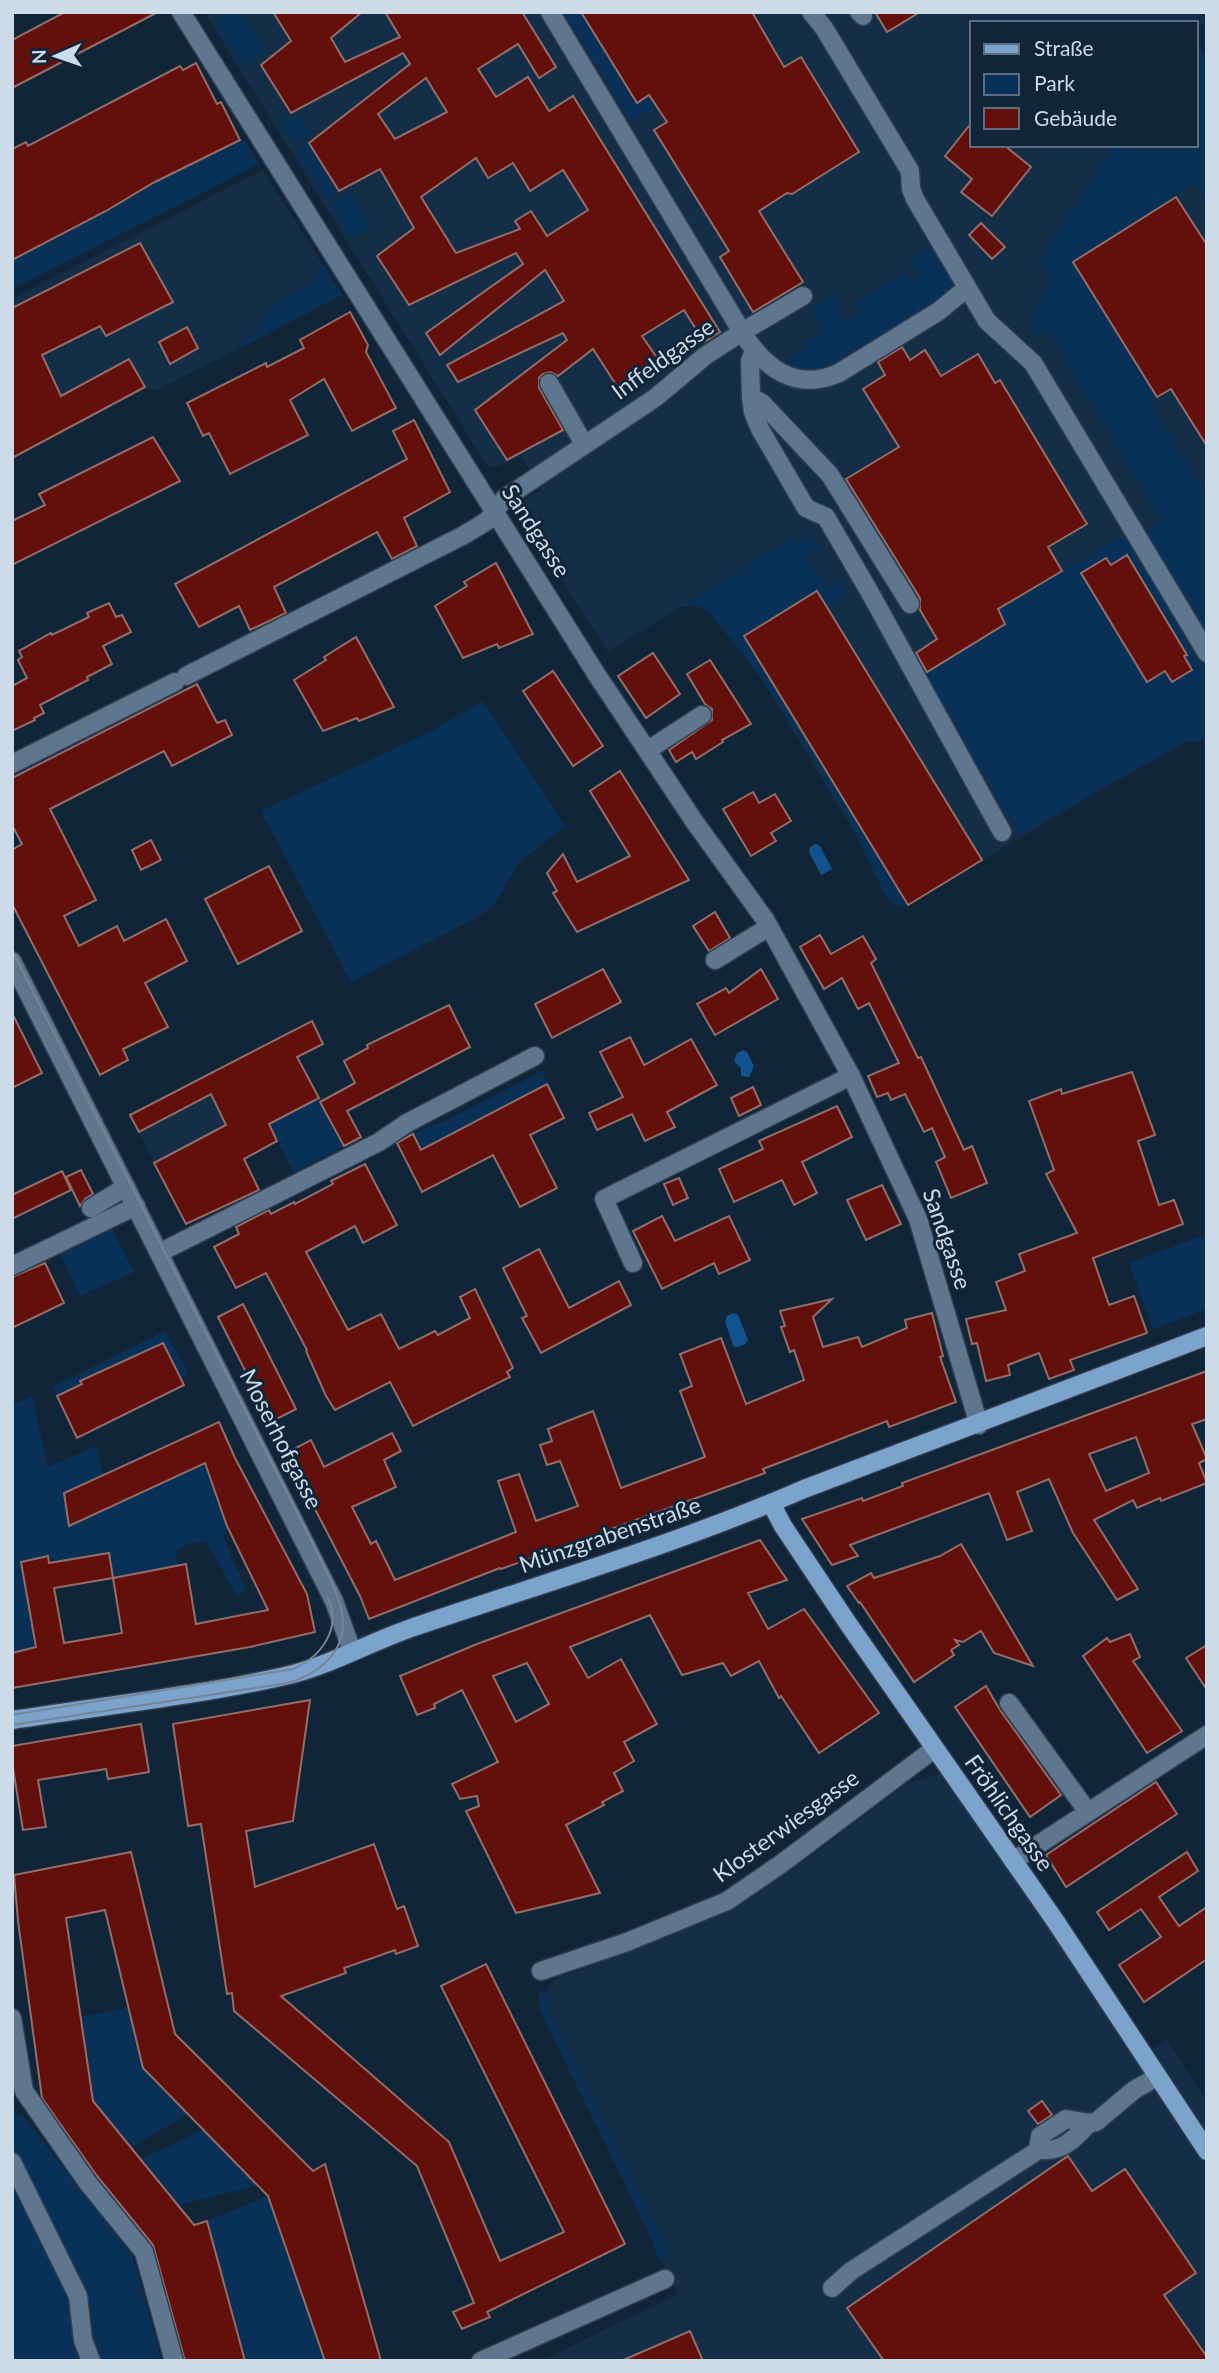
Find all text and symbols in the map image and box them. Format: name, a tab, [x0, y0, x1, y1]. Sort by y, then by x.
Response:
north arrow	[21, 21, 91, 91]
legend	[970, 21, 1198, 147]
text: Straße	[1034, 35, 1094, 60]
text: N	[27, 49, 50, 64]
text: Park	[1034, 70, 1075, 95]
text: Gebäude	[1034, 105, 1117, 130]
street label: Inffeldgasse	[606, 312, 719, 405]
street label: Sandgasse	[497, 479, 577, 582]
street label: Sandgasse	[918, 1185, 978, 1293]
street label: Moserhofgasse	[235, 1364, 329, 1513]
street label: Münzgrabenstraße	[515, 1490, 704, 1578]
street label: Fröhlichgasse	[959, 1749, 1060, 1876]
street label: Klosterwiesgasse	[707, 1763, 864, 1887]

